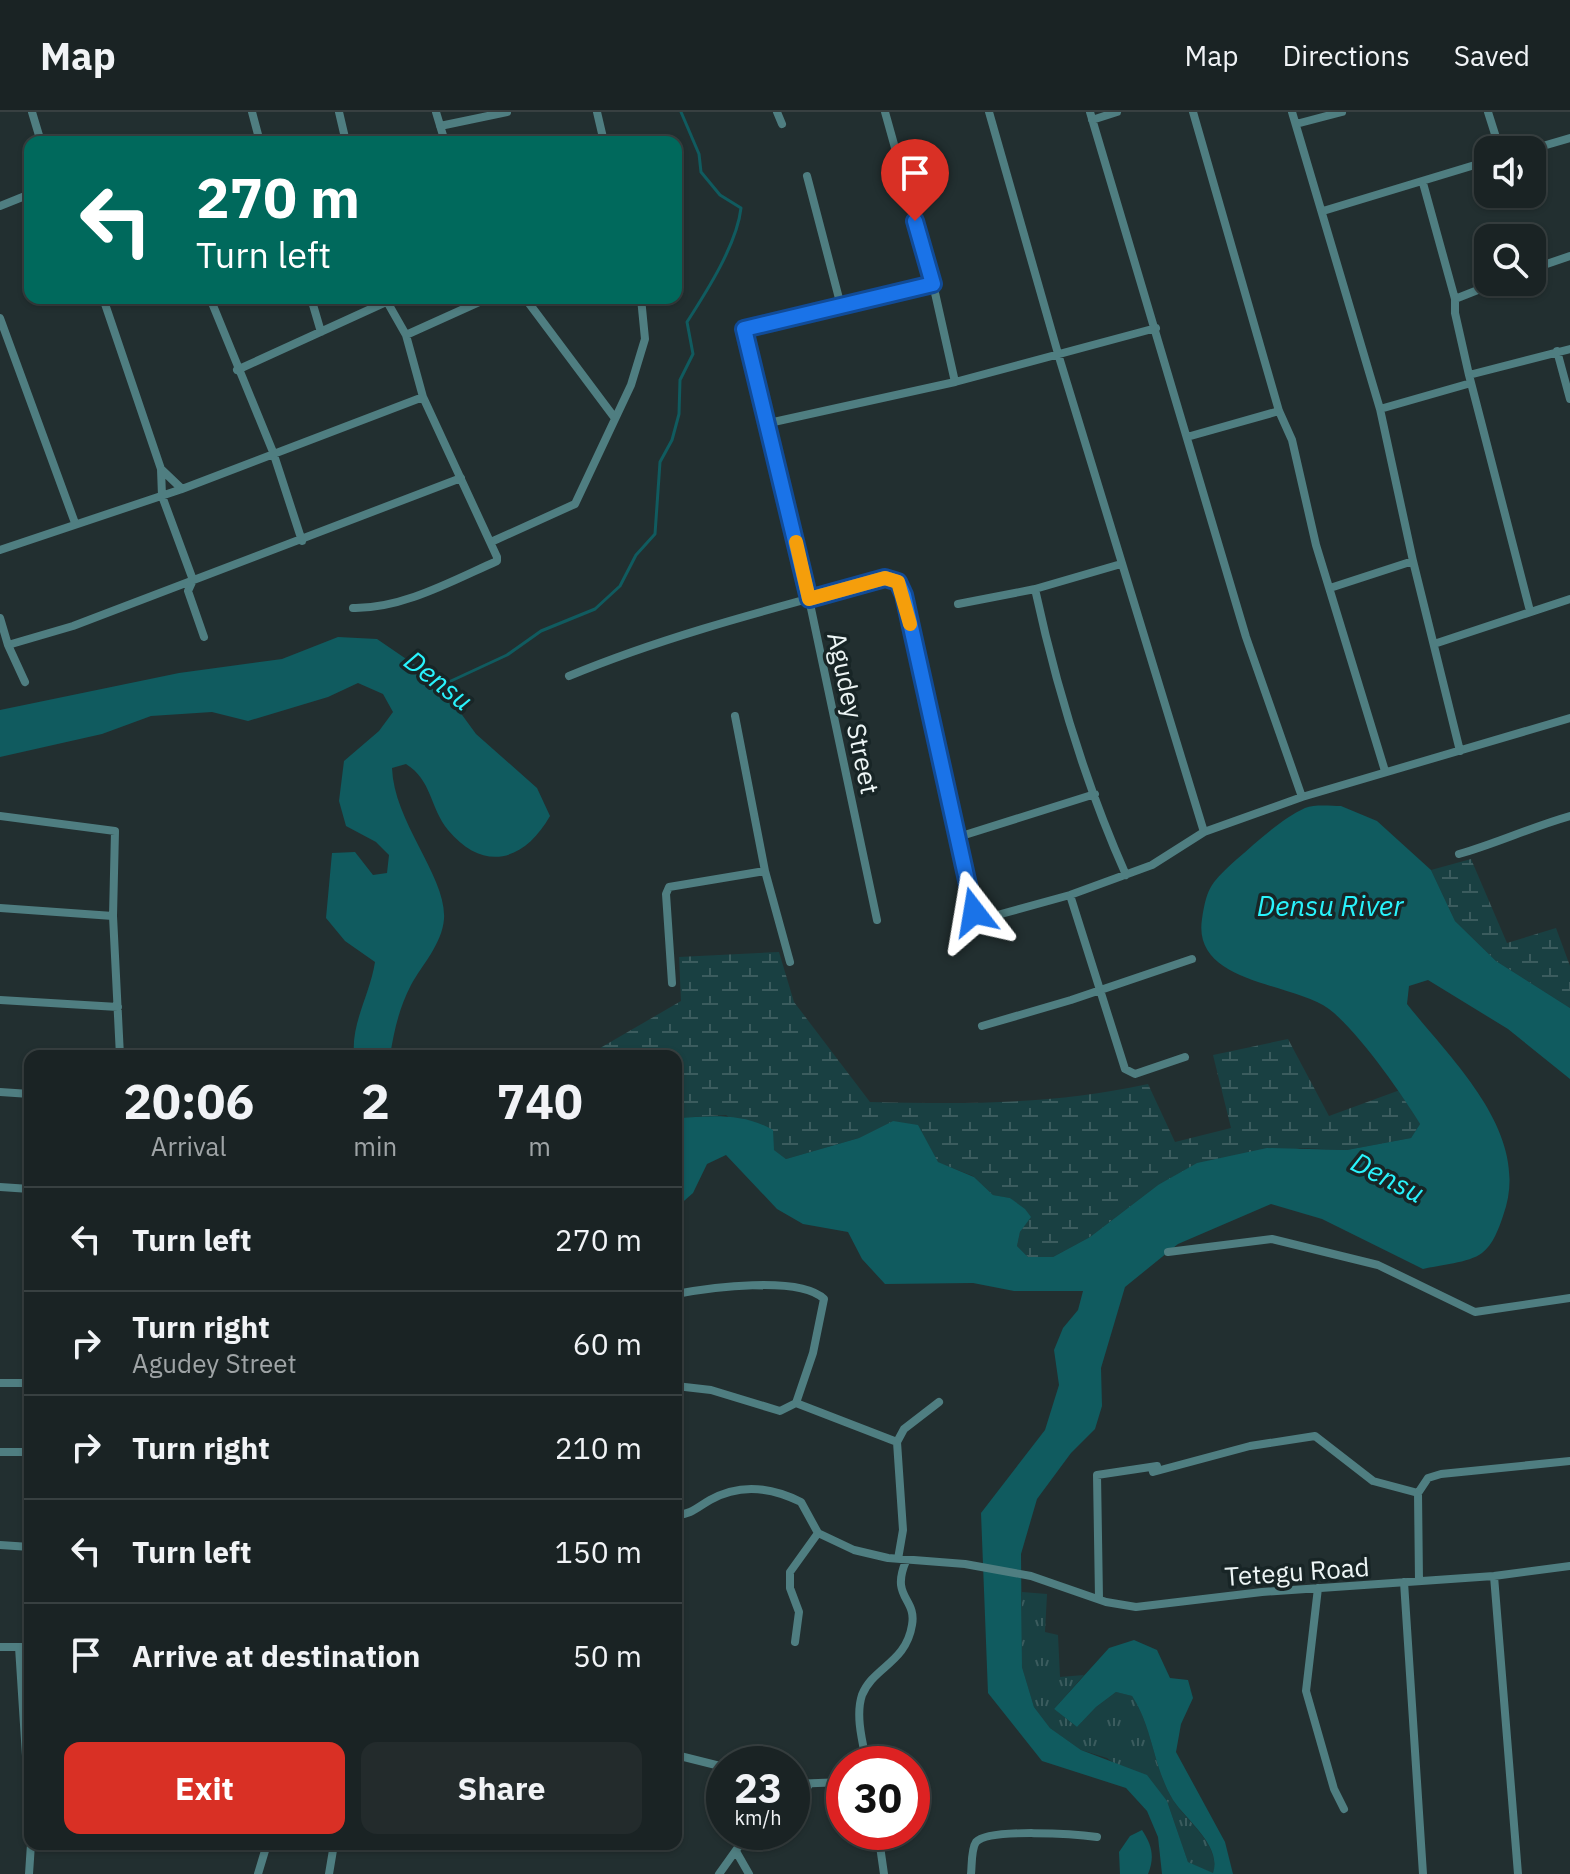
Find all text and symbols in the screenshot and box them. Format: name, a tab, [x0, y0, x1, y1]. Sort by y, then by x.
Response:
text: Map	[40, 31, 116, 80]
text: Map	[1184, 37, 1238, 74]
text: Directions	[1282, 37, 1410, 74]
text: Saved	[1454, 37, 1530, 74]
map controls	[1474, 136, 1546, 296]
button: sound	[1474, 136, 1546, 208]
pin	[881, 139, 949, 221]
icon: arrive	[893, 151, 937, 195]
text: 270 m	[196, 161, 360, 233]
icon: left	[64, 168, 168, 272]
button: search	[1474, 224, 1546, 296]
text: Turn left	[196, 231, 331, 278]
street label: Agudey Street	[820, 629, 888, 797]
water label: Densu	[397, 642, 481, 718]
position arrow	[932, 870, 1016, 954]
water label: Densu River	[1257, 887, 1404, 924]
text: 20:06	[123, 1070, 254, 1132]
text: 2	[361, 1070, 390, 1132]
text: 740	[496, 1070, 583, 1132]
text: Arrival	[151, 1129, 227, 1163]
text: min	[353, 1129, 397, 1163]
text: m	[528, 1129, 551, 1163]
water label: Densu	[1345, 1143, 1431, 1211]
icon: left	[64, 1217, 108, 1261]
text: Turn left	[132, 1220, 251, 1259]
text: 270 m	[555, 1220, 642, 1259]
text: Turn right	[132, 1307, 270, 1346]
icon: right	[64, 1321, 108, 1365]
text: 60 m	[573, 1324, 642, 1363]
text: Agudey Street	[132, 1346, 297, 1380]
icon: right	[64, 1425, 108, 1469]
text: Turn right	[132, 1428, 270, 1467]
text: 210 m	[555, 1428, 642, 1467]
icon: left	[64, 1529, 108, 1573]
text: Turn left	[132, 1532, 251, 1571]
text: 150 m	[555, 1532, 642, 1571]
street label: Tetegu Road	[1223, 1549, 1371, 1593]
icon: arrive	[64, 1633, 108, 1677]
text: Arrive at destination	[132, 1636, 420, 1675]
text: 50 m	[573, 1636, 642, 1675]
button: Exit	[64, 1742, 345, 1834]
button: Share	[361, 1742, 642, 1834]
speed limit sign: 30	[826, 1746, 930, 1850]
text: 23	[734, 1762, 782, 1814]
text: km/h	[734, 1804, 782, 1831]

